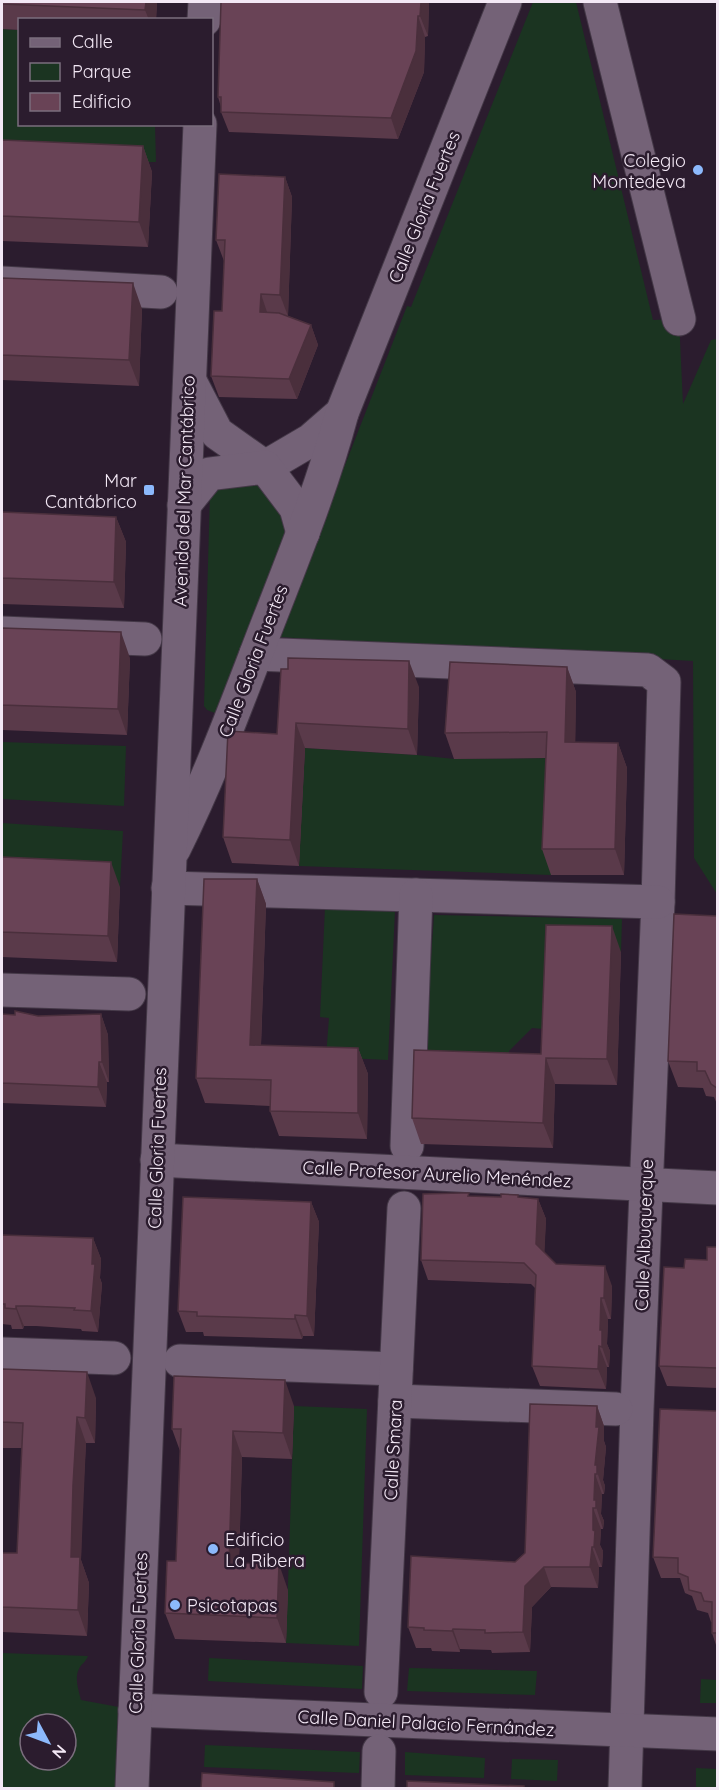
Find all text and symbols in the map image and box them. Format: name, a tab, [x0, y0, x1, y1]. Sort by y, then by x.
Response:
legend	[18, 18, 213, 126]
text: Calle	[72, 30, 113, 53]
text: Parque	[72, 60, 131, 83]
text: Edificio	[72, 90, 131, 113]
street label: Calle Gloria Fuertes	[383, 128, 465, 286]
place label: Colegio Montedeva	[592, 149, 686, 193]
marker: Colegio Montedeva	[691, 163, 705, 177]
street label: Avenida del Mar Cantábrico	[168, 375, 200, 607]
place label: Mar Cantábrico	[45, 469, 137, 513]
marker: Mar Cantábrico	[142, 483, 156, 497]
street label: Calle Gloria Fuertes	[213, 581, 293, 741]
street label: Calle Gloria Fuertes	[143, 1067, 171, 1229]
street label: Calle Profesor Aurelio Menéndez	[302, 1155, 572, 1193]
street label: Calle Albuquerque	[630, 1159, 658, 1311]
street label: Calle Smara	[379, 1399, 407, 1501]
place label: Edificio La Ribera	[225, 1528, 305, 1572]
marker: Edificio La Ribera	[206, 1542, 220, 1556]
street label: Calle Gloria Fuertes	[124, 1552, 152, 1714]
place label: Psicotapas	[187, 1594, 278, 1617]
marker: Psicotapas	[168, 1598, 182, 1612]
street label: Calle Daniel Palacio Fernández	[297, 1705, 555, 1741]
north arrow	[18, 1712, 78, 1772]
text: N	[48, 1741, 71, 1763]

